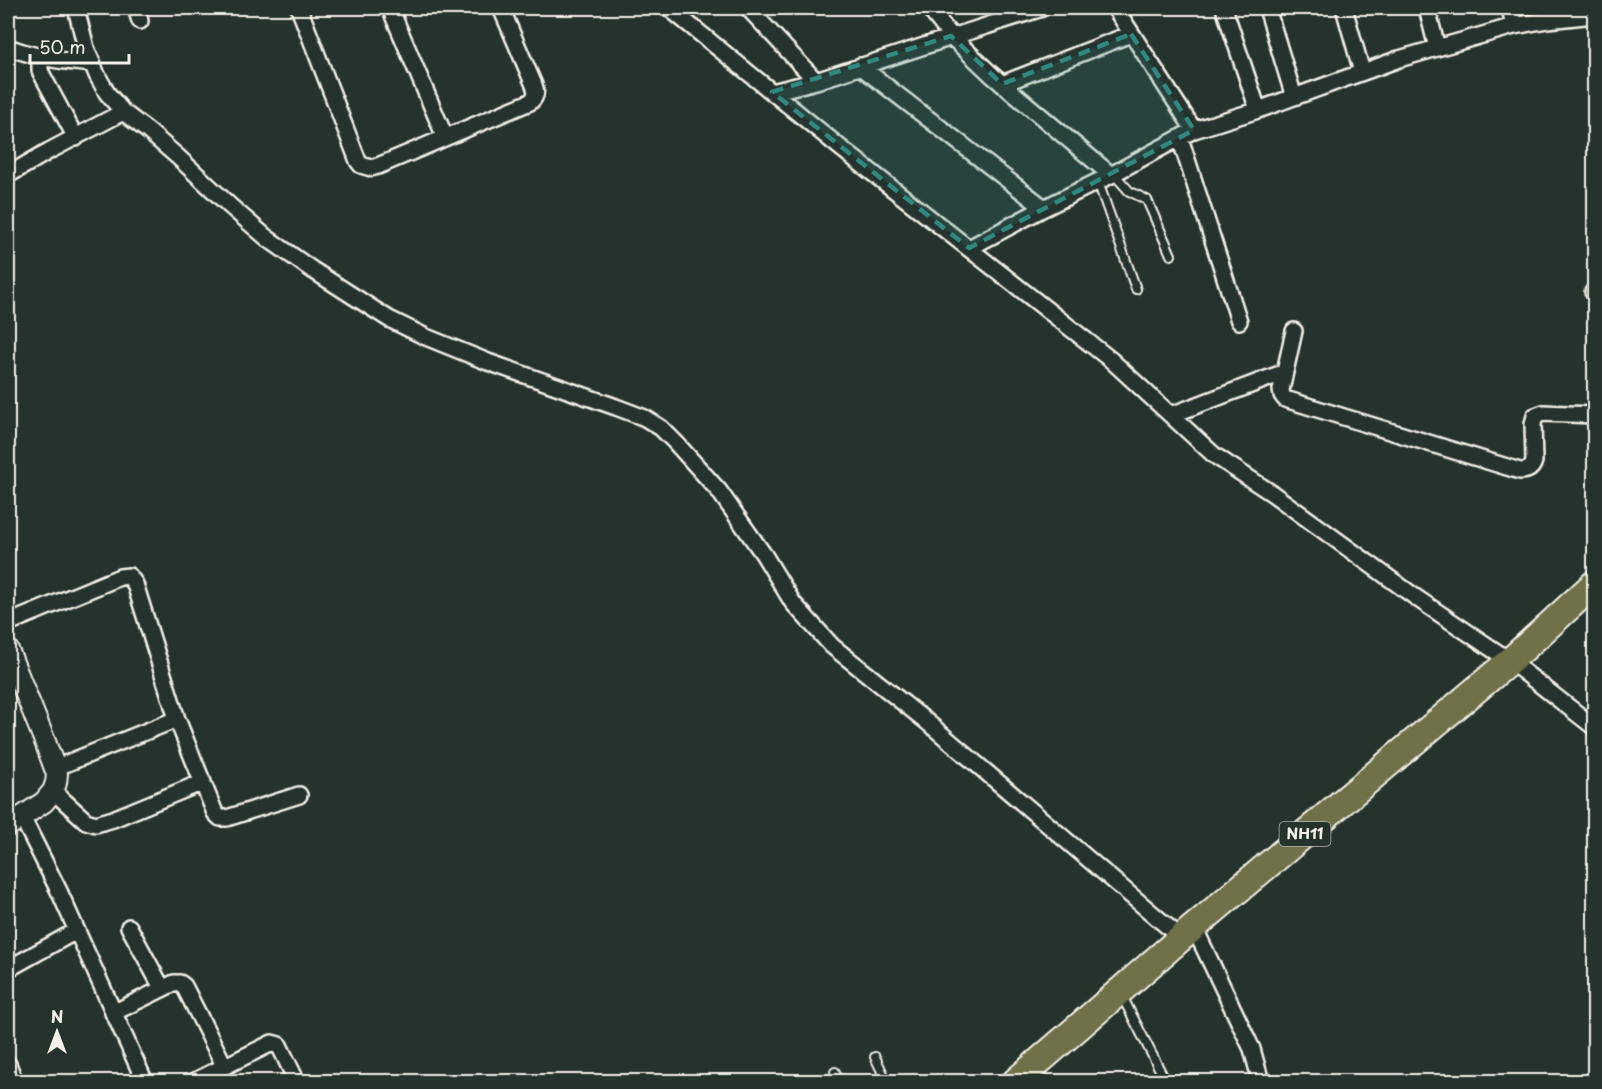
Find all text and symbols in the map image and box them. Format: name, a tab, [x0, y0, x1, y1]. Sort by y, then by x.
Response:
scale bar	[30, 27, 129, 65]
text: 50 m	[39, 33, 86, 60]
road number: NH11	[1280, 822, 1330, 846]
north arrow	[27, 1002, 87, 1062]
text: N	[51, 1004, 63, 1028]

